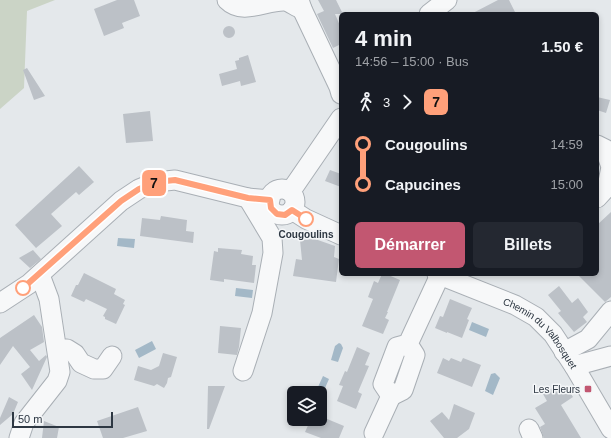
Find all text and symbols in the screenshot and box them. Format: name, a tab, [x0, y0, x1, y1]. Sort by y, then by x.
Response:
text: 4 min	[355, 26, 412, 51]
text: 1.50 €	[541, 38, 583, 55]
text: 14:56 – 15:00 · Bus	[355, 54, 468, 69]
icon: walk	[355, 91, 377, 113]
icon: forward	[396, 91, 418, 113]
text: 7	[432, 94, 440, 110]
text: 3	[383, 95, 390, 110]
text: Cougoulins	[385, 136, 468, 153]
text: 14:59	[550, 137, 583, 152]
line badge: 7	[141, 170, 167, 196]
text: 7	[150, 175, 158, 191]
text: Capucines	[385, 176, 461, 193]
text: 15:00	[550, 177, 583, 192]
marker: Cougoulins	[298, 211, 314, 227]
button: Démarrer	[355, 222, 465, 268]
button: Billets	[473, 222, 583, 268]
place label: Cougoulins	[279, 229, 334, 240]
unlabelled marker	[15, 280, 31, 296]
street label: Chemin du Valbosquet	[501, 296, 579, 371]
place label: Les Fleurs	[533, 384, 580, 395]
marker: Les Fleurs	[583, 384, 593, 394]
map controls	[287, 386, 327, 426]
button: layers	[287, 386, 327, 426]
scale bar	[12, 410, 113, 429]
text: 50 m	[18, 413, 42, 425]

